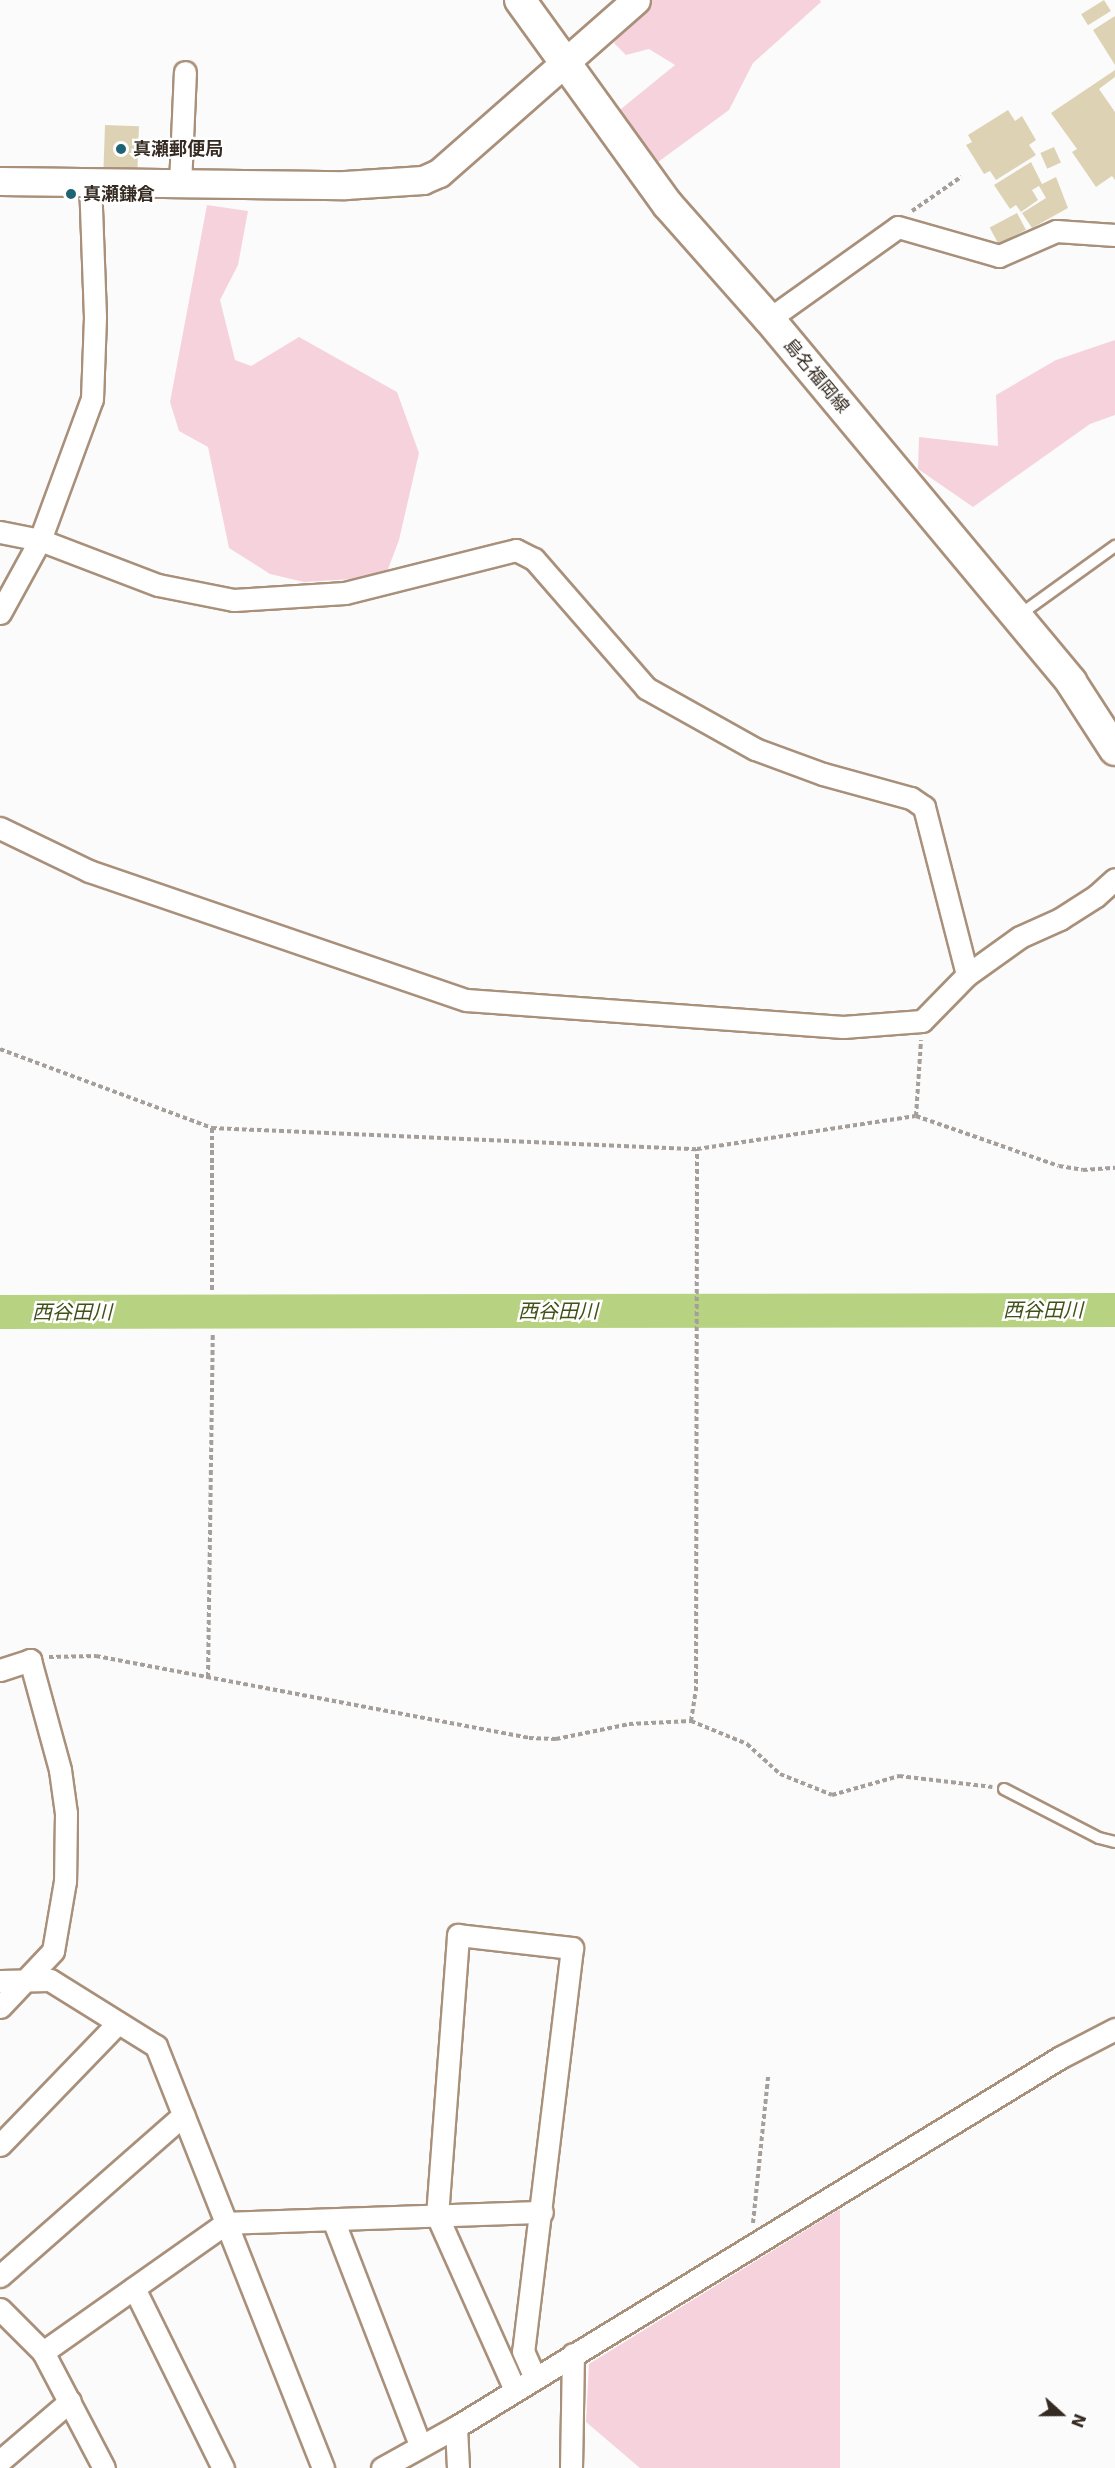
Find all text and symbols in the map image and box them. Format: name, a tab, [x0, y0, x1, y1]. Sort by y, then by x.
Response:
place label: 真瀬郵便局	[133, 138, 223, 160]
marker: 真瀬郵便局	[114, 142, 128, 156]
place label: 真瀬鎌倉	[83, 183, 155, 205]
marker: 真瀬鎌倉	[64, 187, 78, 201]
street label: 島名福岡線	[779, 335, 853, 417]
water label: 西谷田川	[1003, 1298, 1083, 1322]
water label: 西谷田川	[518, 1299, 598, 1323]
water label: 西谷田川	[32, 1300, 112, 1324]
north arrow	[1031, 2384, 1091, 2444]
text: N	[1067, 2411, 1090, 2430]

